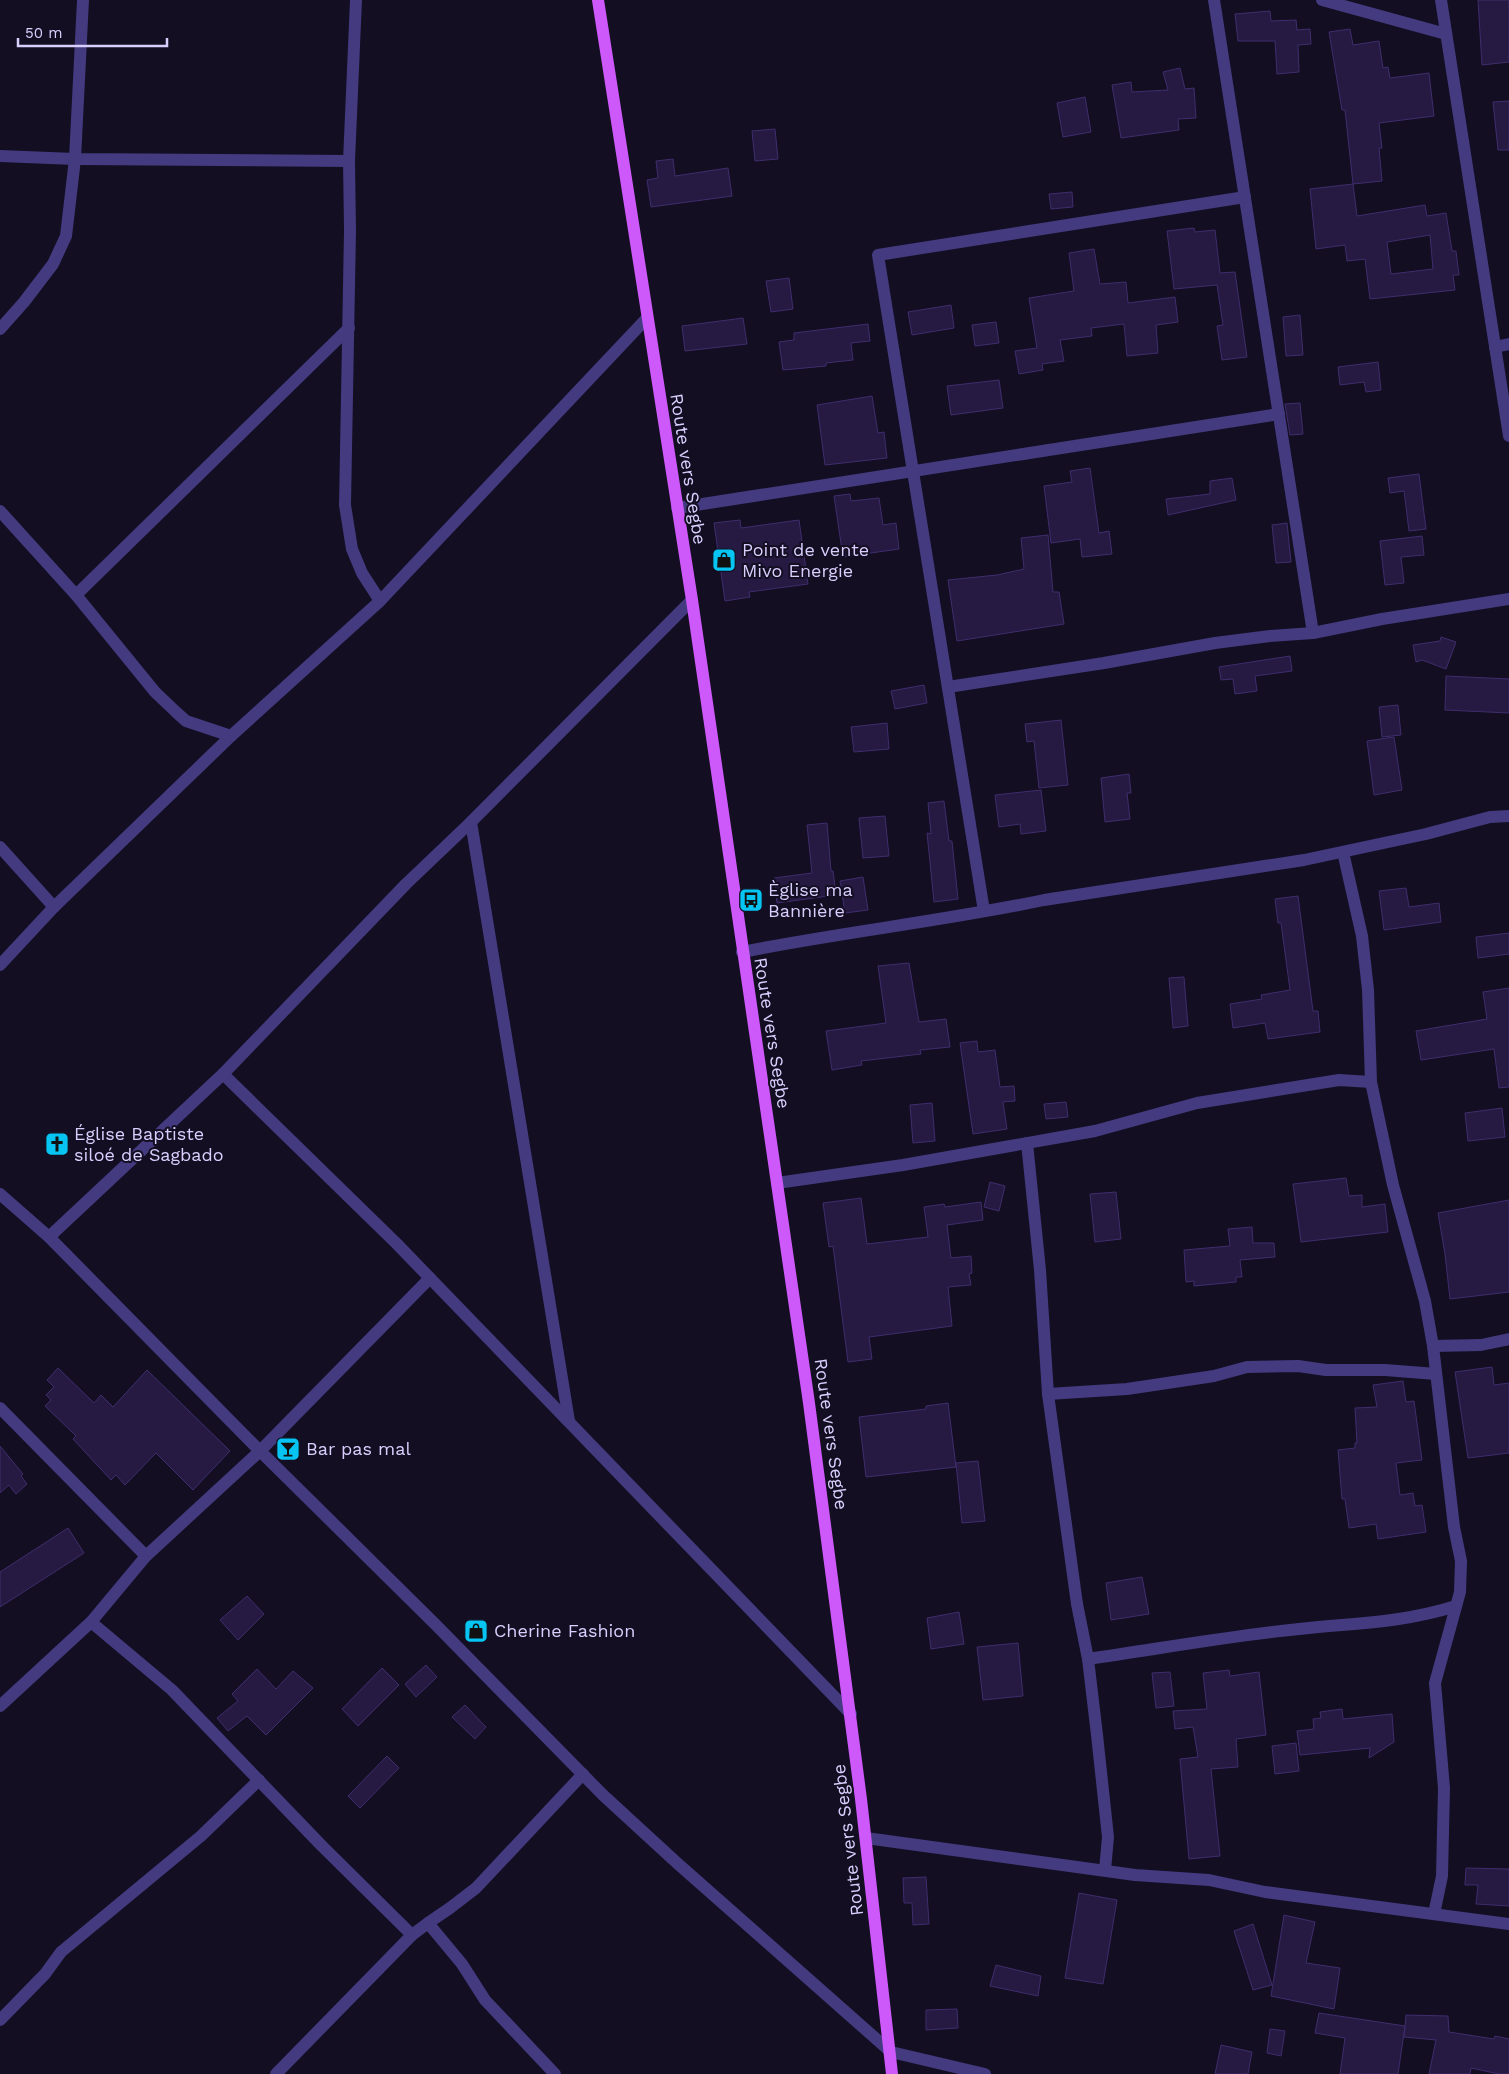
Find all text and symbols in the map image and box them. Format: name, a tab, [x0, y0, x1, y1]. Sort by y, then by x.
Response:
scale bar	[18, 15, 166, 47]
text: 50 m	[25, 24, 62, 42]
street label: Route vers Segbe	[666, 392, 711, 546]
place label: Point de vente Mivo Energie	[742, 539, 869, 581]
shop icon: Point de vente Mivo Energie	[711, 547, 737, 573]
place label: Èglise ma Bannière	[768, 879, 853, 921]
bus stop icon: Èglise ma Bannière	[738, 887, 764, 913]
street label: Route vers Segbe	[750, 956, 795, 1110]
place label: Église Baptiste siloé de Sagbado	[74, 1123, 224, 1165]
church icon: Église Baptiste siloé de Sagbado	[44, 1131, 70, 1157]
street label: Route vers Segbe	[810, 1357, 853, 1511]
bar icon: Bar pas mal	[275, 1436, 301, 1462]
place label: Bar pas mal	[306, 1438, 411, 1459]
shop icon: Cherine Fashion	[463, 1618, 489, 1644]
place label: Cherine Fashion	[494, 1620, 635, 1641]
street label: Route vers Segbe	[828, 1763, 867, 1917]

